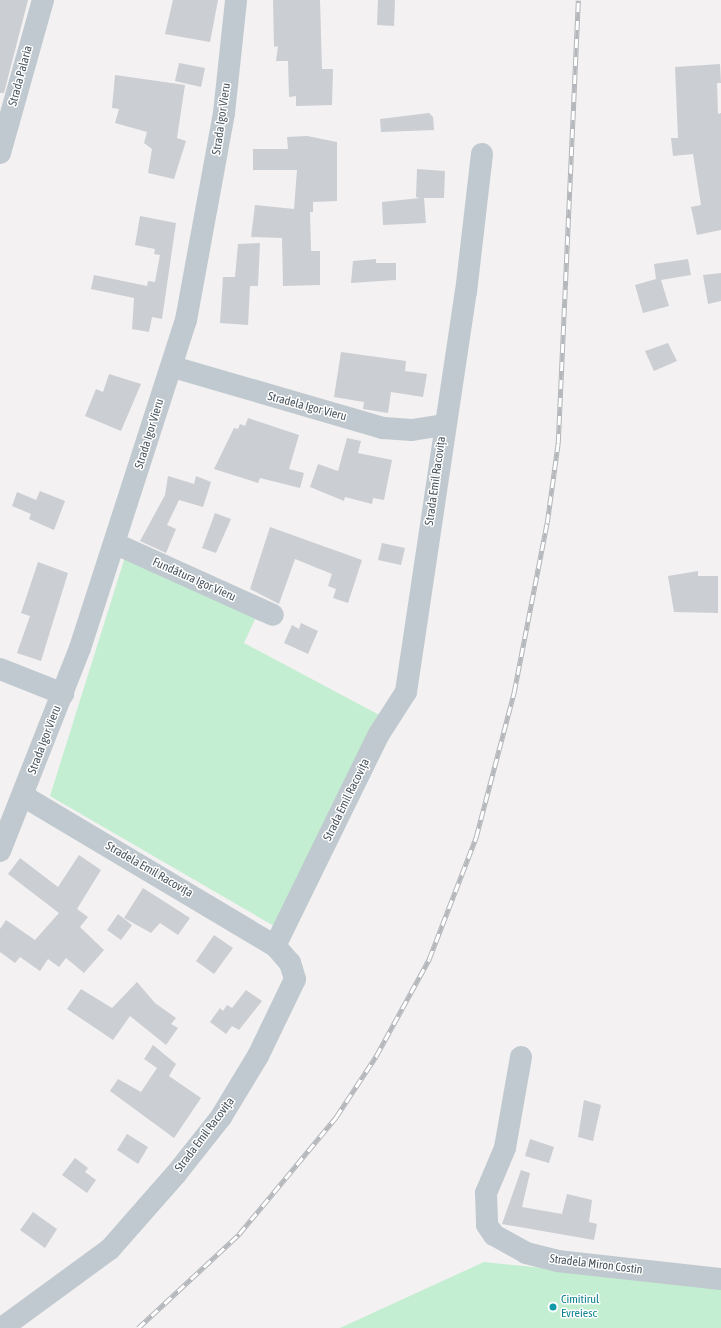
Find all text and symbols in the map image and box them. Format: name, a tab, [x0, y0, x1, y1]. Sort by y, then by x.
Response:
street label: Strada Palaria	[6, 44, 36, 108]
street label: Strada Igor Vieru	[210, 82, 234, 156]
street label: Stradela Igor Vieru	[266, 390, 348, 424]
street label: Strada Igor Vieru	[133, 397, 167, 471]
street label: Strada Emil Racovița	[423, 435, 449, 527]
street label: Fundătura Igor Vieru	[150, 555, 238, 605]
street label: Strada Igor Vieru	[25, 704, 65, 776]
street label: Strada Emil Racovița	[321, 756, 373, 844]
street label: Stradela Emil Racovița	[103, 839, 195, 901]
street label: Strada Emil Racovița	[172, 1095, 238, 1175]
street label: Stradela Miron Costin	[549, 1252, 643, 1278]
place label: Cimitirul Evreiesc	[561, 1293, 599, 1321]
marker: Cimitirul Evreiesc	[548, 1302, 558, 1312]

